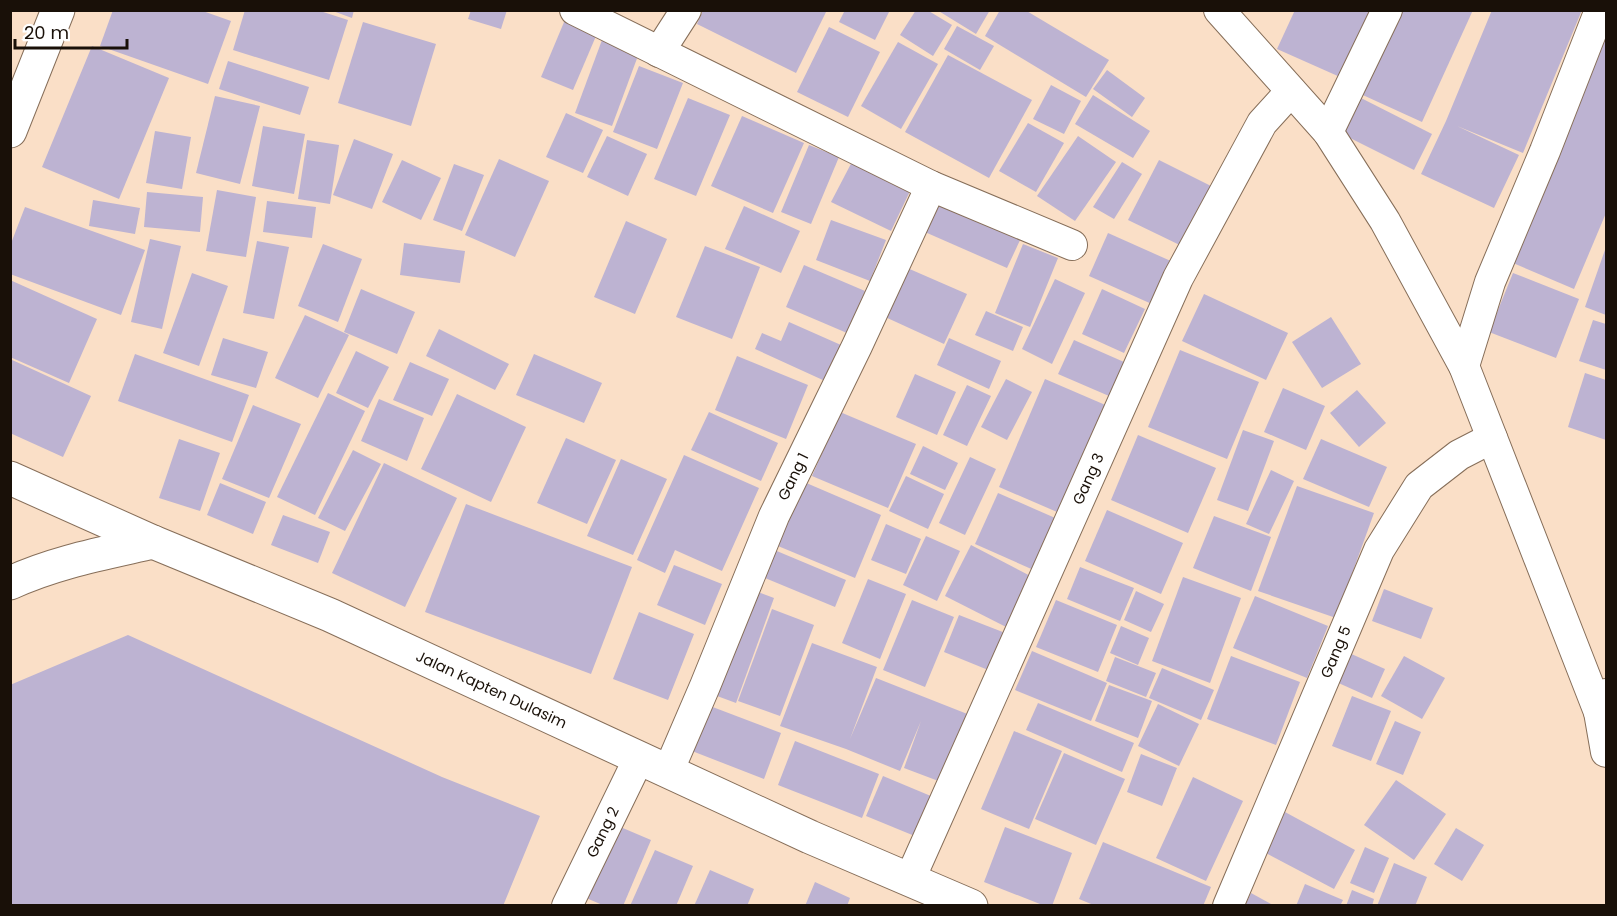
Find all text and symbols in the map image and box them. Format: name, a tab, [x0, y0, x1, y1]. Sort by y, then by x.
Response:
scale bar	[15, 12, 128, 50]
text: 20 m	[24, 20, 69, 45]
street label: Gang 1	[772, 449, 813, 504]
street label: Gang 3	[1067, 450, 1109, 508]
street label: Gang 5	[1315, 622, 1356, 681]
street label: Jalan Kapten Dulasim	[413, 645, 571, 733]
street label: Gang 2	[581, 803, 624, 861]

